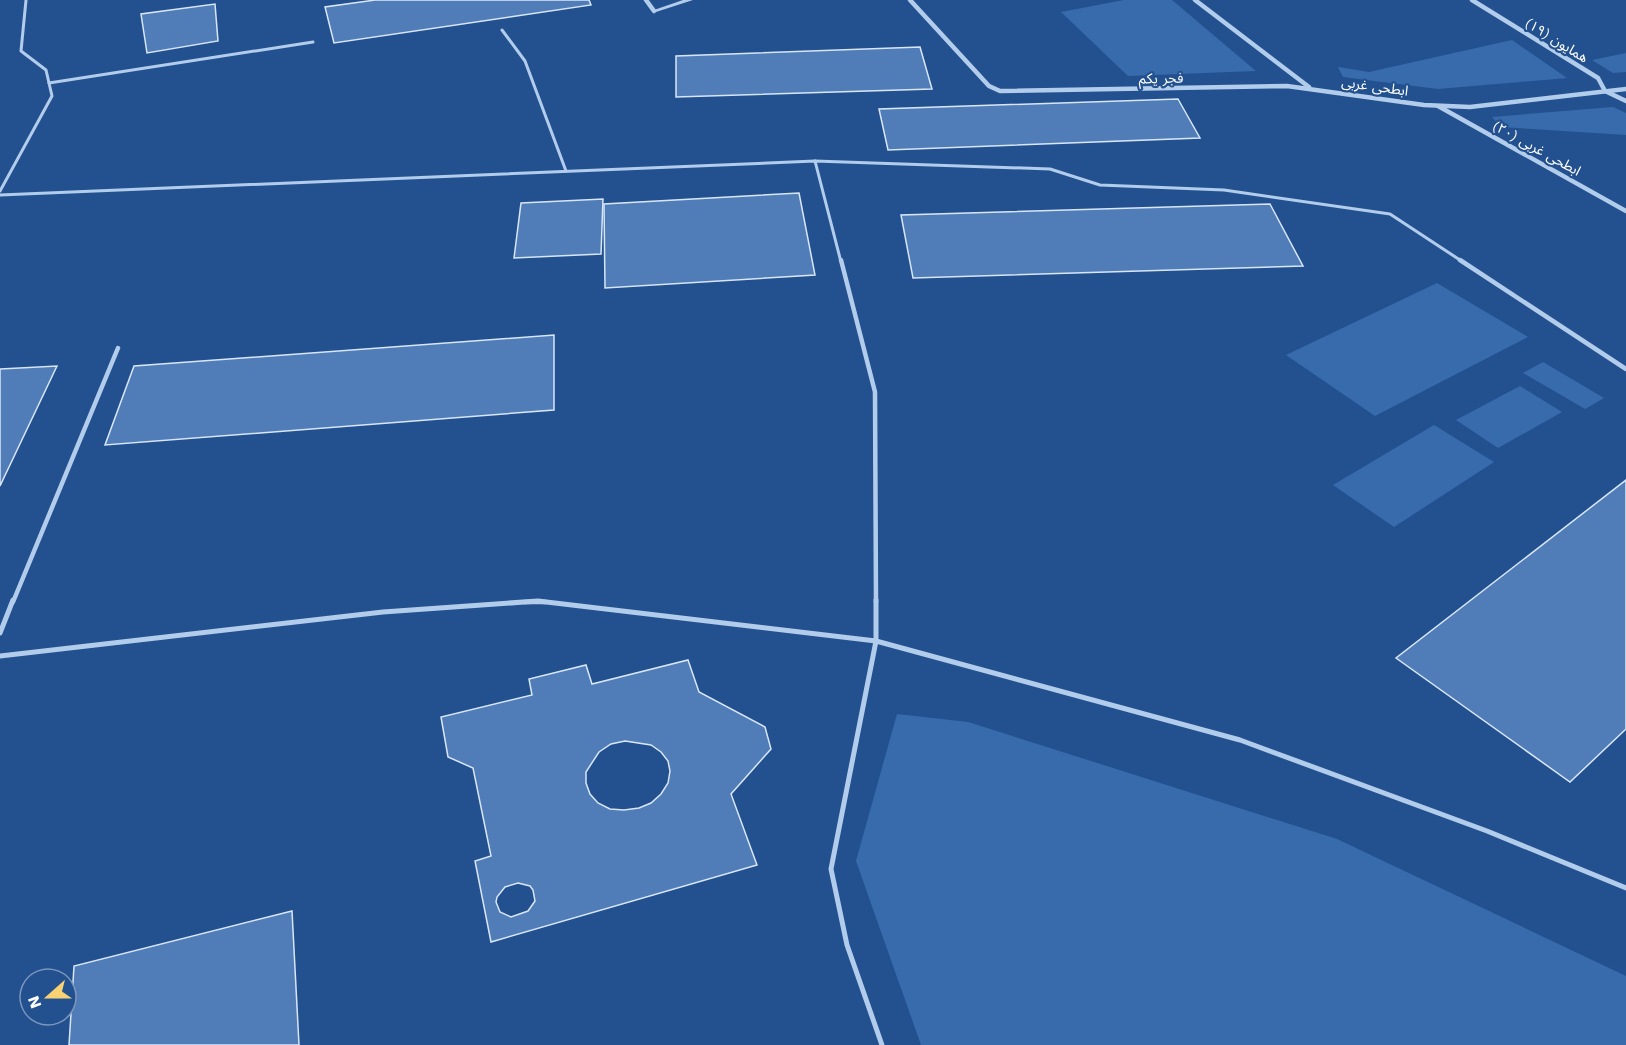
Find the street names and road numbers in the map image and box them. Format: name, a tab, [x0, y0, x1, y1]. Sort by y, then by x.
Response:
street label: همایون (۱۹)	[1522, 14, 1591, 66]
street label: فجر یکم	[1139, 70, 1184, 89]
street label: ابطحی غربی	[1340, 73, 1409, 100]
street label: ابطحی غربی (۲۰)	[1490, 117, 1584, 180]

